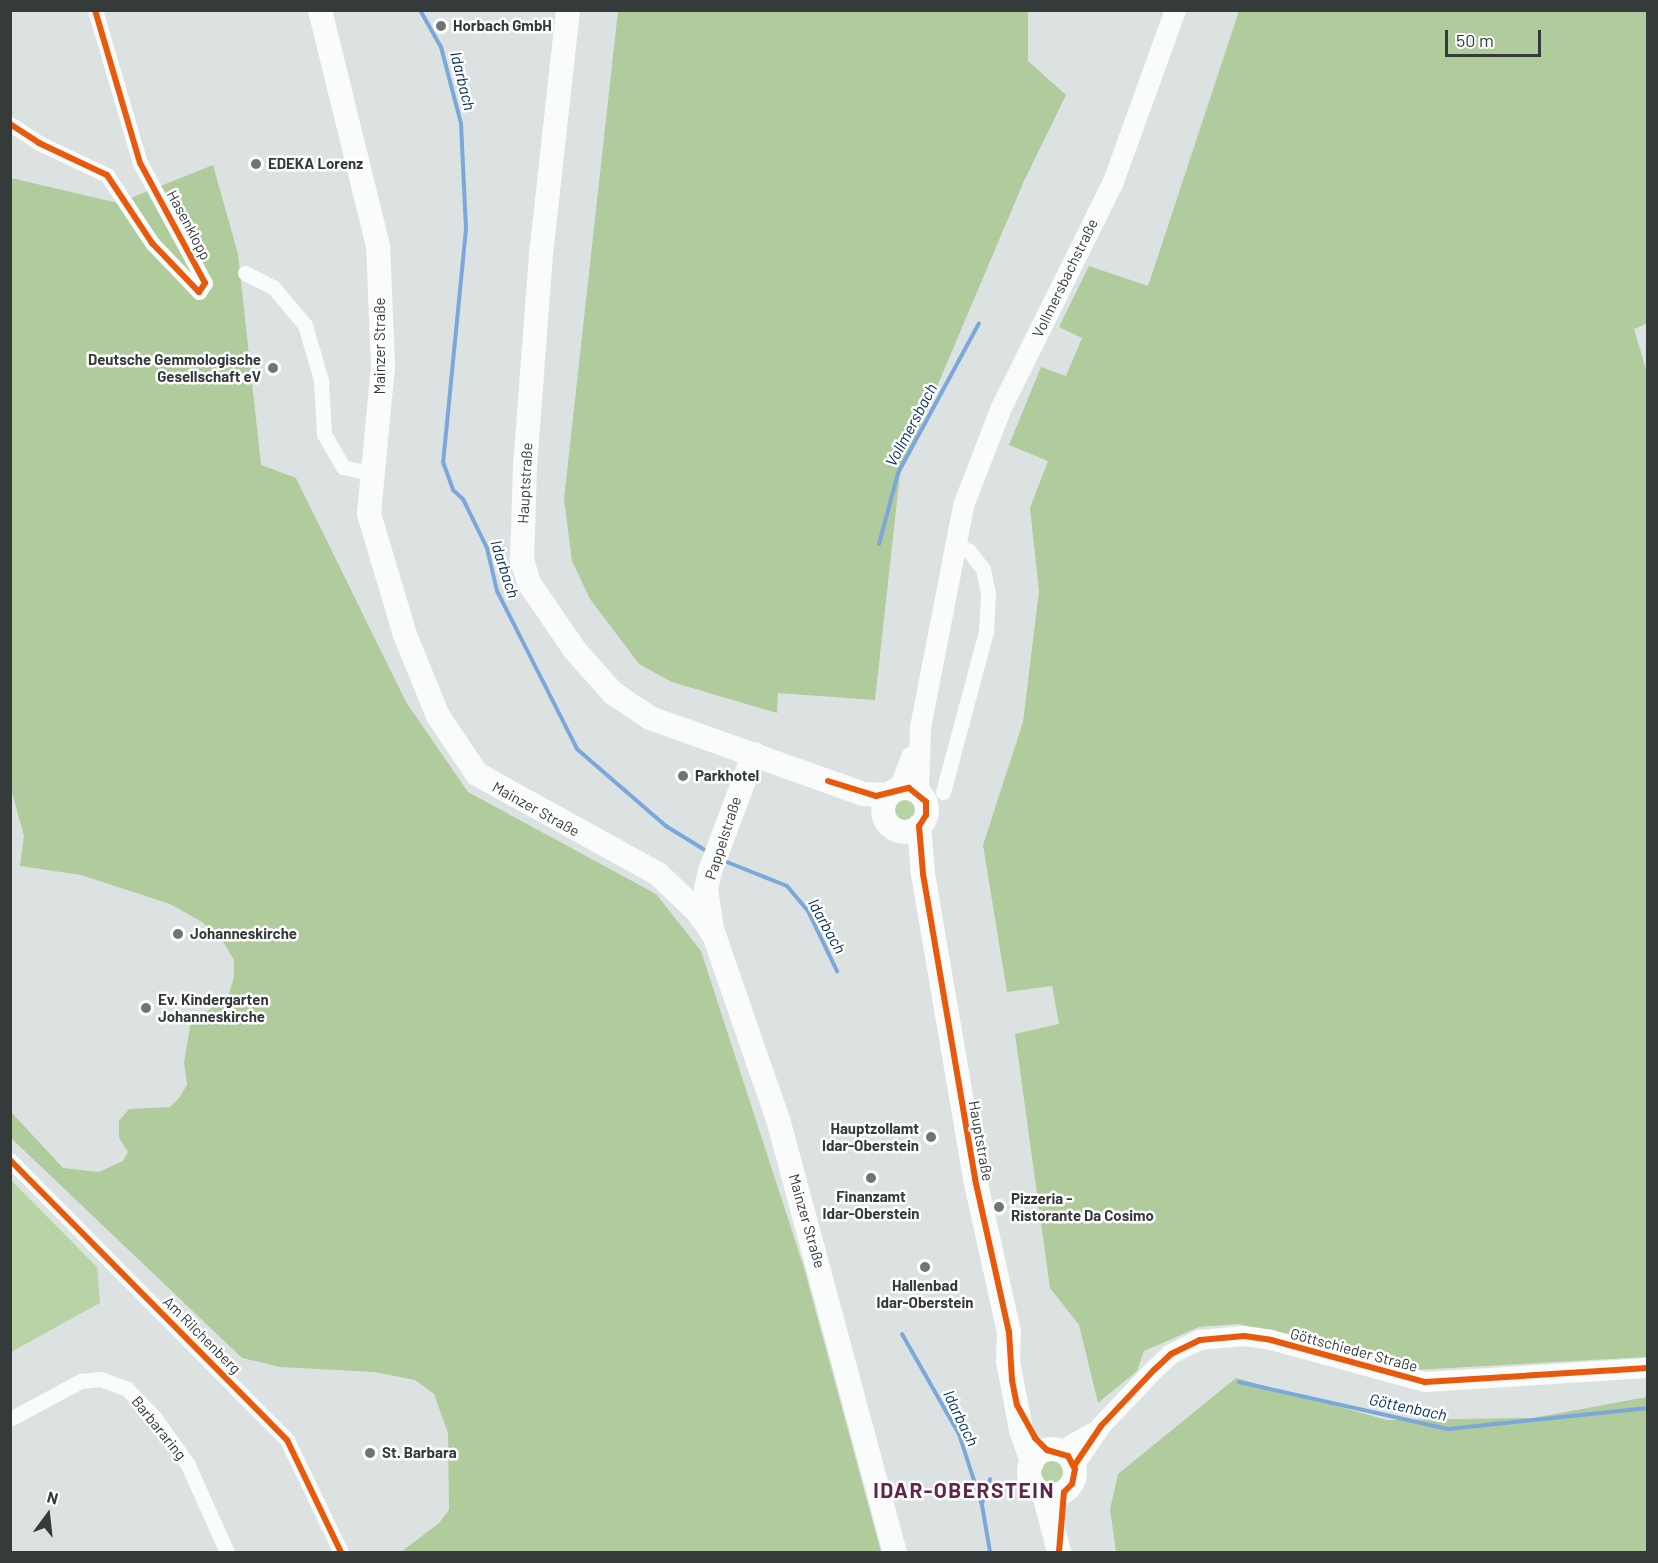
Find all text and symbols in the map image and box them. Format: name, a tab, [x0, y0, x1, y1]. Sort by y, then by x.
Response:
place label: Horbach GmbH	[453, 17, 552, 35]
scale bar	[1448, 18, 1544, 56]
marker: Horbach GmbH	[434, 19, 448, 33]
text: 50 m	[1456, 29, 1494, 51]
water label: Idarbach	[446, 50, 480, 112]
place label: EDEKA Lorenz	[268, 155, 363, 173]
marker: EDEKA Lorenz	[249, 157, 263, 171]
street label: Hasenklopp	[163, 187, 215, 263]
street label: Vollmersbachstraße	[1028, 216, 1102, 340]
street label: Mainzer Straße	[371, 297, 389, 395]
place label: Deutsche Gemmologische Gesellschaft eV	[88, 350, 261, 385]
marker: Deutsche Gemmologische Gesellschaft eV	[266, 361, 280, 375]
water label: Vollmersbach	[881, 380, 941, 470]
street label: Hauptstraße	[514, 442, 536, 524]
water label: Idarbach	[487, 538, 523, 600]
place label: Parkhotel	[695, 767, 759, 785]
marker: Parkhotel	[676, 769, 690, 783]
street label: Mainzer Straße	[489, 778, 583, 840]
street label: Pappelstraße	[701, 794, 745, 882]
water label: Idarbach	[804, 895, 850, 957]
place label: Johanneskirche	[190, 925, 297, 943]
marker: Johanneskirche	[171, 927, 185, 941]
place label: Ev. Kindergarten Johanneskirche	[158, 990, 269, 1025]
marker: Ev. Kindergarten Johanneskirche	[139, 1001, 153, 1015]
street label: Hauptstraße	[965, 1099, 997, 1183]
place label: Hauptzollamt Idar-Oberstein	[822, 1119, 919, 1154]
marker: Hauptzollamt Idar-Oberstein	[924, 1130, 938, 1144]
marker: Finanzamt Idar-Oberstein	[864, 1171, 878, 1185]
street label: Mainzer Straße	[785, 1172, 829, 1270]
place label: Finanzamt Idar-Oberstein	[823, 1187, 919, 1222]
place label: Pizzeria - Ristorante Da Cosimo	[1011, 1189, 1154, 1224]
marker: Pizzeria - Ristorante Da Cosimo	[992, 1200, 1006, 1214]
marker: Hallenbad Idar-Oberstein	[918, 1260, 932, 1274]
place label: Hallenbad Idar-Oberstein	[877, 1276, 973, 1311]
street label: Am Rilchenberg	[160, 1293, 244, 1377]
street label: Göttschieder Straße	[1288, 1324, 1420, 1376]
water label: Idarbach	[939, 1387, 983, 1449]
water label: Göttenbach	[1367, 1389, 1449, 1425]
street label: Barbararing	[128, 1392, 190, 1464]
place label: St. Barbara	[382, 1444, 457, 1462]
marker: St. Barbara	[363, 1446, 377, 1460]
district label: IDAR-OBERSTEIN	[873, 1477, 1055, 1503]
north arrow	[18, 1485, 78, 1545]
text: N	[45, 1487, 60, 1508]

